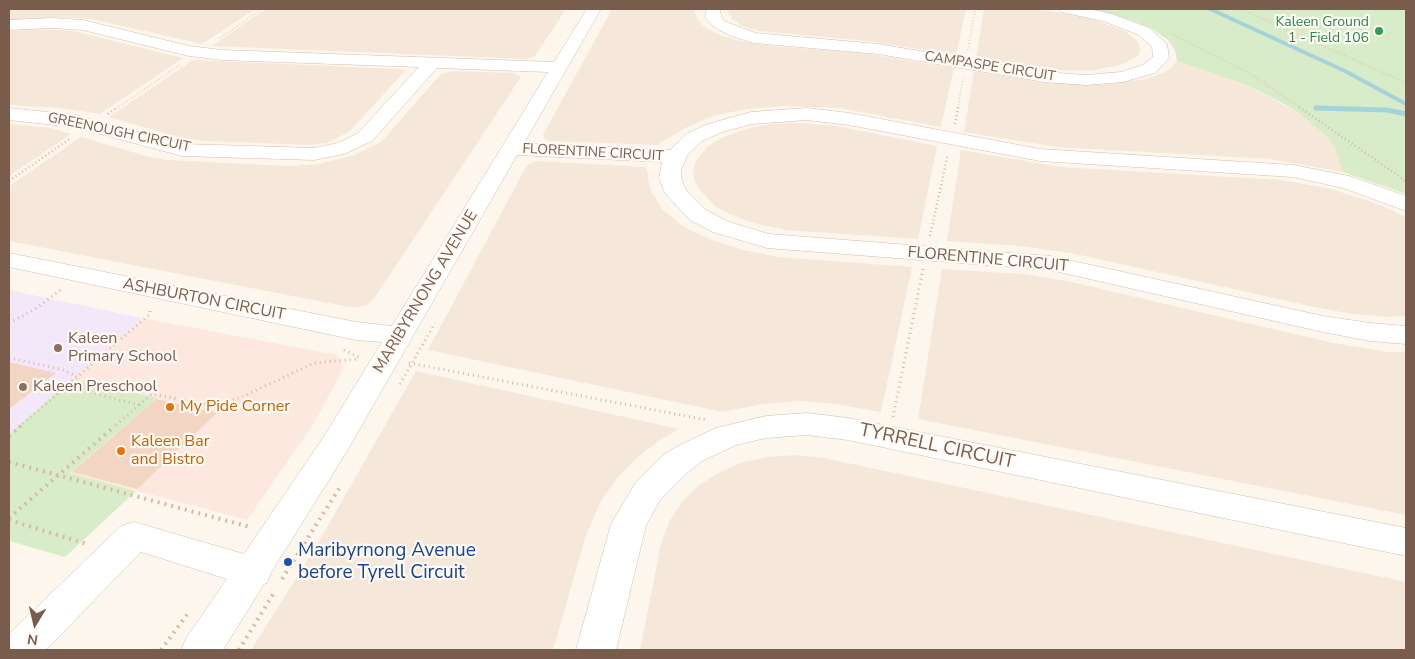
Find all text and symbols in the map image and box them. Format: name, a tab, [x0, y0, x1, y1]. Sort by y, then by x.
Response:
place label: Kaleen Ground 1 - Field 106	[1275, 15, 1369, 48]
marker: Kaleen Ground 1 - Field 106	[1373, 25, 1385, 37]
street label: CAMPASPE CIRCUIT	[923, 48, 1057, 86]
street label: GREENOUGH CIRCUIT	[46, 110, 192, 156]
street label: FLORENTINE CIRCUIT	[522, 141, 664, 165]
street label: MARIBYRNONG AVENUE	[370, 207, 482, 377]
street label: FLORENTINE CIRCUIT	[907, 243, 1069, 277]
street label: ASHBURTON CIRCUIT	[121, 275, 287, 325]
place label: Kaleen Primary School	[68, 329, 177, 367]
marker: Kaleen Primary School	[52, 342, 64, 354]
place label: Kaleen Preschool	[33, 377, 157, 397]
marker: Kaleen Preschool	[17, 381, 29, 393]
place label: My Pide Corner	[180, 397, 290, 417]
marker: My Pide Corner	[164, 401, 176, 413]
street label: TYRRELL CIRCUIT	[857, 419, 1017, 475]
place label: Kaleen Bar and Bistro	[131, 432, 209, 470]
marker: Kaleen Bar and Bistro	[115, 445, 127, 457]
place label: Maribyrnong Avenue before Tyrell Circuit	[298, 540, 476, 584]
marker: Maribyrnong Avenue before Tyrell Circuit	[282, 556, 294, 568]
north arrow	[10, 599, 60, 649]
text: N	[26, 629, 39, 650]

